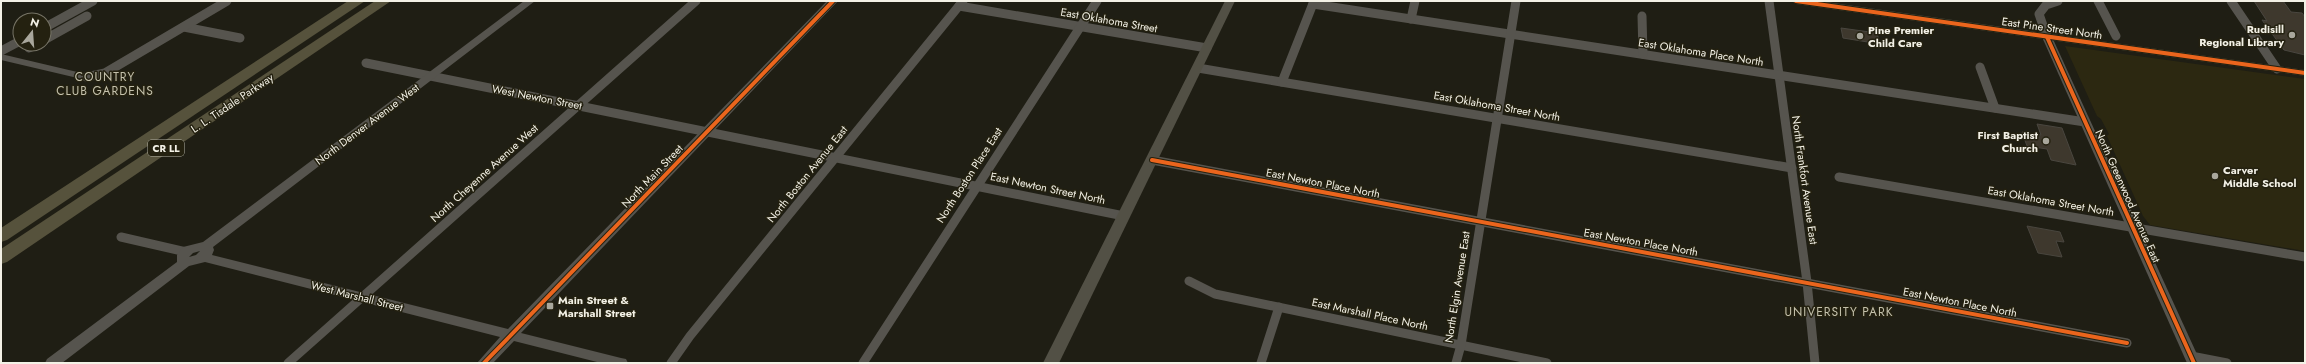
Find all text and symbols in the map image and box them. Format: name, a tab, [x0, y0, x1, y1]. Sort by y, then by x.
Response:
street label: East Oklahoma Street	[1059, 4, 1159, 36]
north arrow	[12, 12, 52, 52]
street label: East Pine Street North	[2001, 13, 2103, 43]
text: N	[28, 14, 41, 31]
place label: Rudisill Regional Library	[2199, 21, 2284, 50]
place label: Pine Premier Child Care	[1868, 22, 1934, 51]
marker: Rudisill Regional Library	[2287, 30, 2297, 40]
marker: Pine Premier Child Care	[1855, 31, 1865, 41]
street label: East Oklahoma Place North	[1637, 34, 1765, 70]
district label: COUNTRY CLUB GARDENS	[56, 68, 154, 100]
street label: L. L. Tisdale Parkway	[188, 69, 277, 137]
street label: North Denver Avenue West	[312, 79, 423, 168]
street label: West Newton Street	[491, 80, 584, 114]
street label: East Oklahoma Street North	[1432, 87, 1562, 125]
street label: North Frankfort Avenue East	[1788, 115, 1822, 246]
street label: North Cheyenne Avenue West	[427, 120, 542, 226]
street label: North Boston Avenue East	[763, 122, 851, 226]
street label: North Boston Place East	[932, 124, 1006, 226]
place label: First Baptist Church	[1977, 127, 2038, 156]
street label: North Greenwood Avenue East	[2091, 127, 2165, 265]
marker: First Baptist Church	[2041, 136, 2051, 146]
road number: CR LL	[148, 140, 184, 156]
street label: North Main Street	[618, 141, 687, 211]
place label: Carver Middle School	[2223, 162, 2297, 191]
street label: East Newton Place North	[1265, 164, 1381, 202]
street label: East Newton Street North	[989, 168, 1107, 208]
marker: Carver Middle School	[2210, 171, 2220, 181]
street label: East Oklahoma Street North	[1986, 182, 2116, 220]
street label: East Newton Place North	[1583, 224, 1699, 260]
street label: North Elgin Avenue East	[1440, 230, 1474, 344]
street label: West Marshall Street	[309, 277, 405, 315]
street label: East Newton Place North	[1902, 283, 2018, 321]
place label: Main Street & Marshall Street	[558, 292, 636, 321]
street label: East Marshall Place North	[1310, 294, 1430, 334]
marker: Main Street & Marshall Street	[545, 301, 555, 311]
district label: UNIVERSITY PARK	[1785, 303, 1893, 321]

